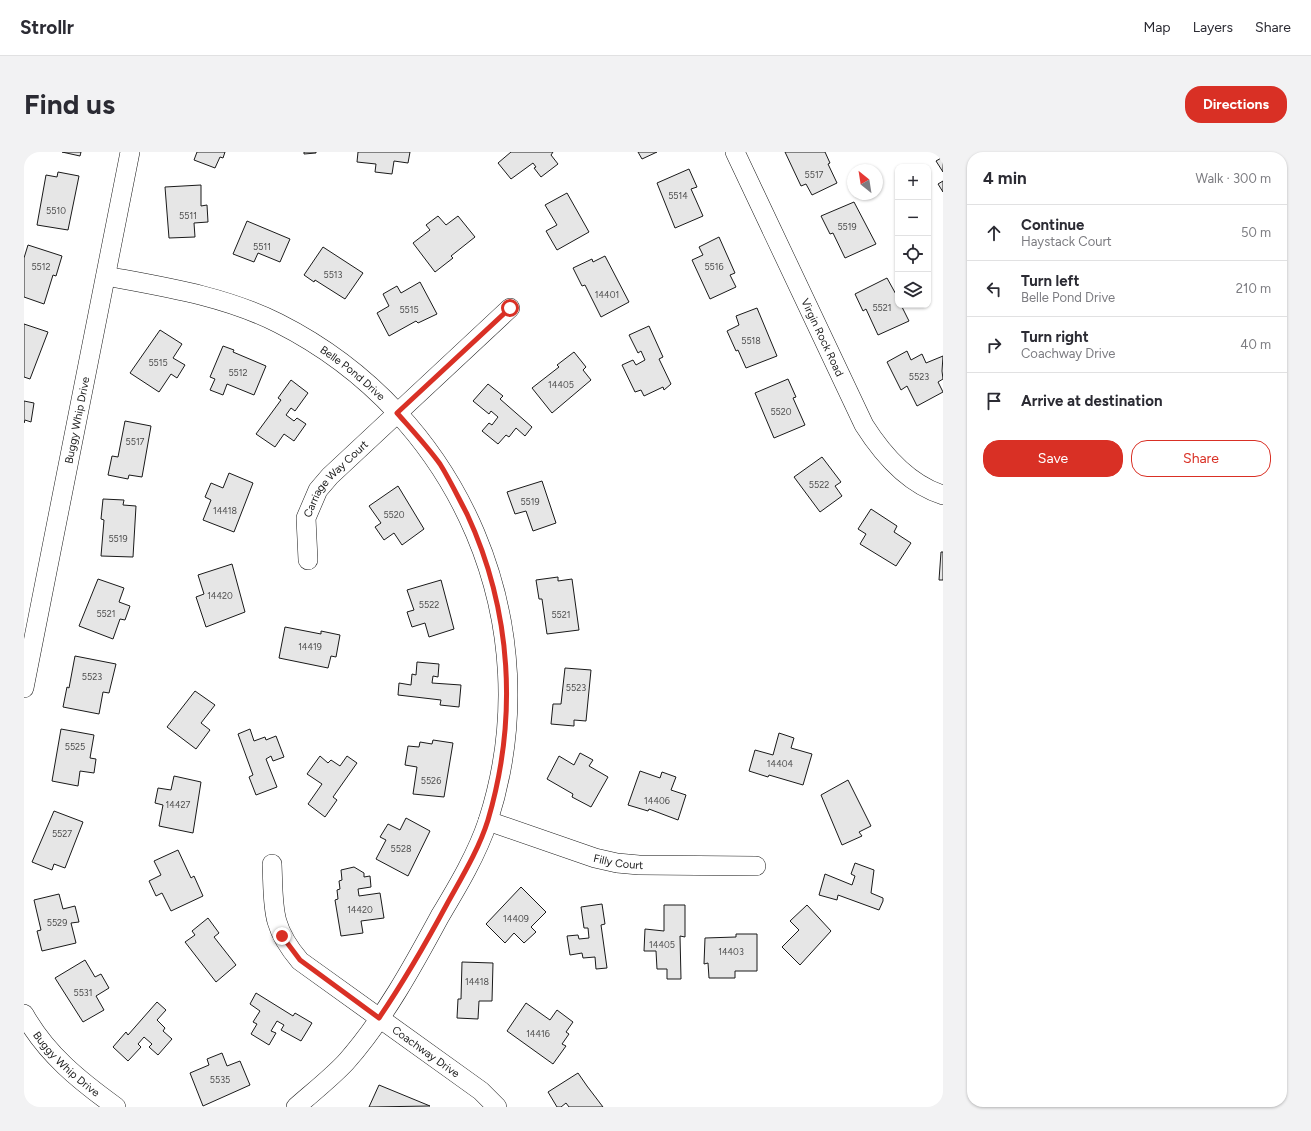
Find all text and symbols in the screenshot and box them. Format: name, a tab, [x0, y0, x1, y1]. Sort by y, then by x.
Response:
text: Strollr	[20, 16, 74, 39]
text: Map	[1143, 19, 1171, 36]
text: Layers	[1193, 19, 1233, 36]
text: Share	[1255, 19, 1291, 36]
button: Directions	[1185, 86, 1287, 123]
text: Find us	[24, 87, 115, 121]
north arrow	[847, 164, 883, 200]
map controls	[895, 164, 931, 308]
button: +	[895, 164, 931, 200]
text: 4 min	[983, 168, 1027, 188]
house number: 5517	[805, 169, 824, 180]
text: Walk · 300 m	[1196, 171, 1271, 186]
house number: 5514	[668, 190, 688, 201]
button: −	[895, 200, 931, 236]
house number: 5510	[46, 205, 66, 216]
house number: 5511	[179, 210, 197, 221]
text: Continue	[1021, 216, 1084, 234]
house number: 5519	[837, 221, 857, 232]
icon: ahead	[983, 222, 1005, 244]
text: 50 m	[1241, 225, 1271, 240]
text: Haystack Court	[1021, 234, 1112, 249]
button: locate	[895, 236, 931, 272]
house number: 5511	[253, 241, 271, 252]
house number: 5512	[31, 261, 51, 272]
house number: 5516	[704, 261, 724, 272]
house number: 5513	[324, 269, 343, 280]
button: layers	[895, 272, 931, 308]
text: Turn left	[1021, 272, 1079, 290]
icon: left	[983, 278, 1005, 300]
text: 210 m	[1236, 281, 1271, 296]
house number: 14401	[595, 289, 619, 300]
text: Belle Pond Drive	[1021, 290, 1115, 305]
street label: Virgin Rock Road	[799, 296, 847, 378]
route start	[501, 299, 519, 317]
house number: 5521	[872, 302, 892, 313]
house number: 5515	[399, 304, 419, 315]
text: Turn right	[1021, 328, 1089, 346]
icon: right	[983, 334, 1005, 356]
house number: 5518	[741, 335, 761, 346]
text: 40 m	[1240, 337, 1271, 352]
street label: Belle Pond Drive	[318, 343, 388, 403]
text: Coachway Drive	[1021, 346, 1115, 361]
house number: 5515	[148, 357, 168, 368]
house number: 5512	[228, 367, 248, 378]
house number: 5523	[909, 371, 929, 382]
street label: Buggy Whip Drive	[62, 376, 92, 465]
house number: 14405	[548, 379, 574, 390]
icon: arrive	[983, 390, 1005, 412]
text: Arrive at destination	[1021, 392, 1162, 410]
house number: 5520	[770, 406, 792, 417]
house number: 5517	[126, 436, 145, 447]
street label: Carriage Way Court	[301, 437, 371, 519]
button: Save	[983, 440, 1123, 477]
button: Share	[1131, 440, 1271, 477]
house number: 5522	[809, 479, 829, 490]
house number: 5519	[520, 496, 540, 507]
house number: 14418	[213, 505, 238, 516]
house number: 5520	[383, 509, 405, 520]
house number: 5519	[108, 533, 128, 544]
house number: 14420	[207, 590, 233, 601]
house number: 5522	[419, 599, 439, 610]
house number: 5521	[96, 608, 116, 619]
house number: 5521	[551, 609, 571, 620]
house number: 14419	[298, 641, 322, 652]
house number: 5523	[82, 671, 102, 682]
house number: 5523	[566, 682, 586, 693]
house number: 5525	[65, 741, 85, 752]
house number: 14404	[767, 758, 794, 769]
house number: 5526	[421, 775, 441, 786]
house number: 14406	[644, 795, 670, 806]
house number: 14427	[166, 799, 191, 810]
house number: 5527	[52, 828, 72, 839]
house number: 5528	[391, 843, 412, 854]
street label: Filly Court	[592, 851, 643, 872]
house number: 14420	[347, 904, 373, 915]
house number: 14409	[503, 913, 529, 924]
house number: 5529	[47, 917, 67, 928]
route end	[273, 927, 291, 945]
house number: 14405	[649, 939, 675, 950]
house number: 14403	[718, 946, 744, 957]
house number: 14418	[465, 976, 490, 987]
house number: 5531	[74, 987, 92, 998]
street label: Coachway Drive	[390, 1023, 462, 1080]
house number: 14416	[526, 1028, 550, 1039]
street label: Buggy Whip Drive	[30, 1029, 102, 1099]
house number: 5535	[210, 1074, 230, 1085]

